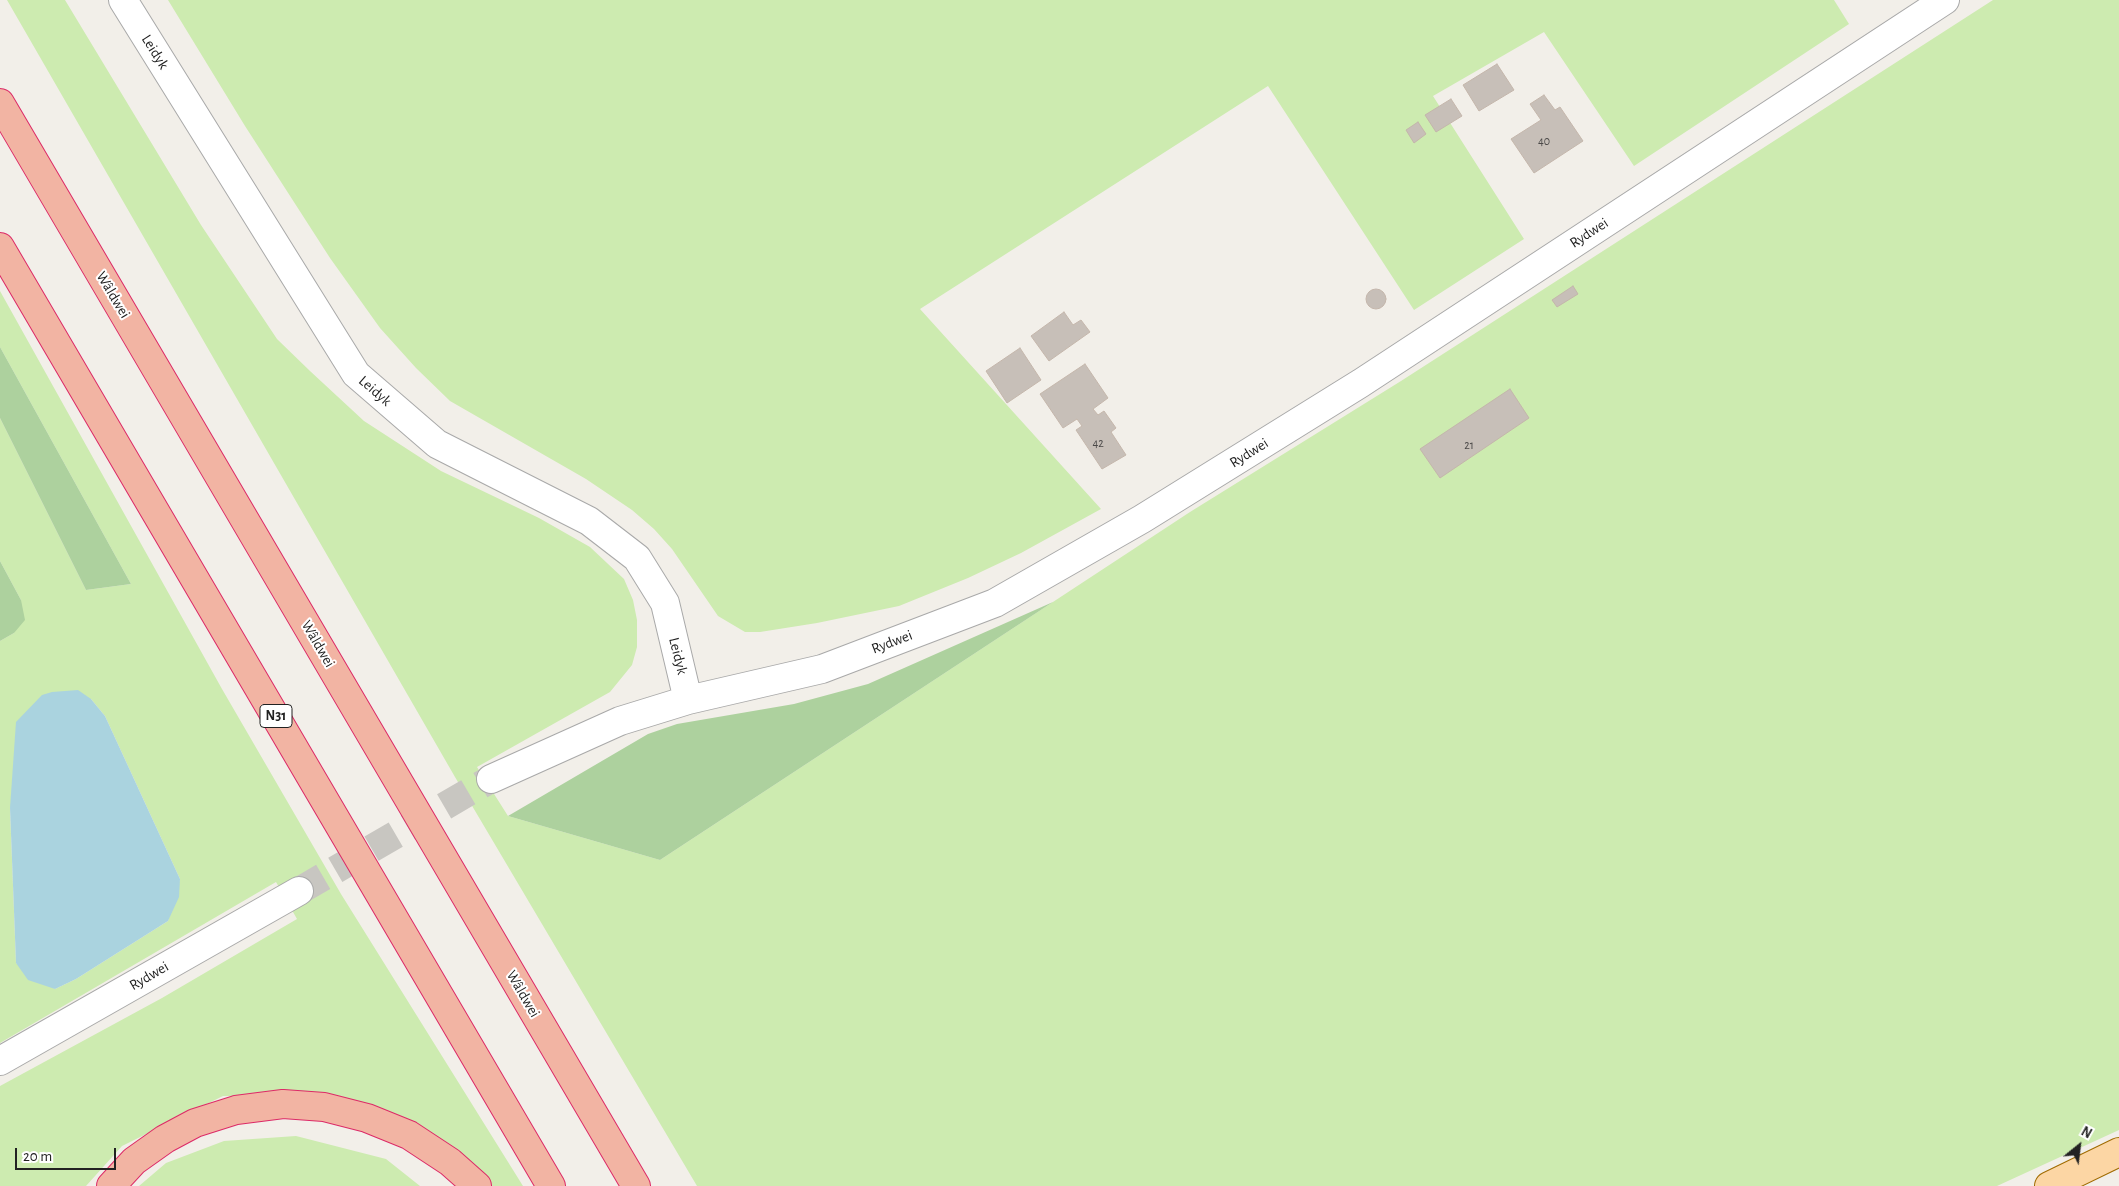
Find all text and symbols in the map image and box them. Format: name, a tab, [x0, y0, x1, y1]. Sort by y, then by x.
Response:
street label: Leidyk	[137, 31, 173, 73]
house number: 40	[1538, 134, 1550, 148]
street label: Rydwei	[1566, 214, 1612, 252]
street label: Wâldwei	[92, 268, 134, 322]
street label: Leidyk	[355, 372, 395, 410]
street label: Rydwei	[1226, 434, 1272, 472]
house number: 42	[1092, 436, 1104, 450]
house number: 21	[1464, 438, 1474, 452]
street label: Wâldwei	[297, 617, 339, 671]
street label: Rydwei	[869, 626, 915, 658]
street label: Leidyk	[665, 636, 691, 676]
road number: N31	[260, 704, 292, 728]
street label: Rydwei	[126, 958, 172, 994]
street label: Wâldwei	[502, 967, 544, 1021]
north arrow	[2054, 1121, 2104, 1171]
text: N	[2079, 1124, 2094, 1141]
scale bar	[18, 1138, 119, 1170]
text: 20 m	[23, 1149, 52, 1164]

